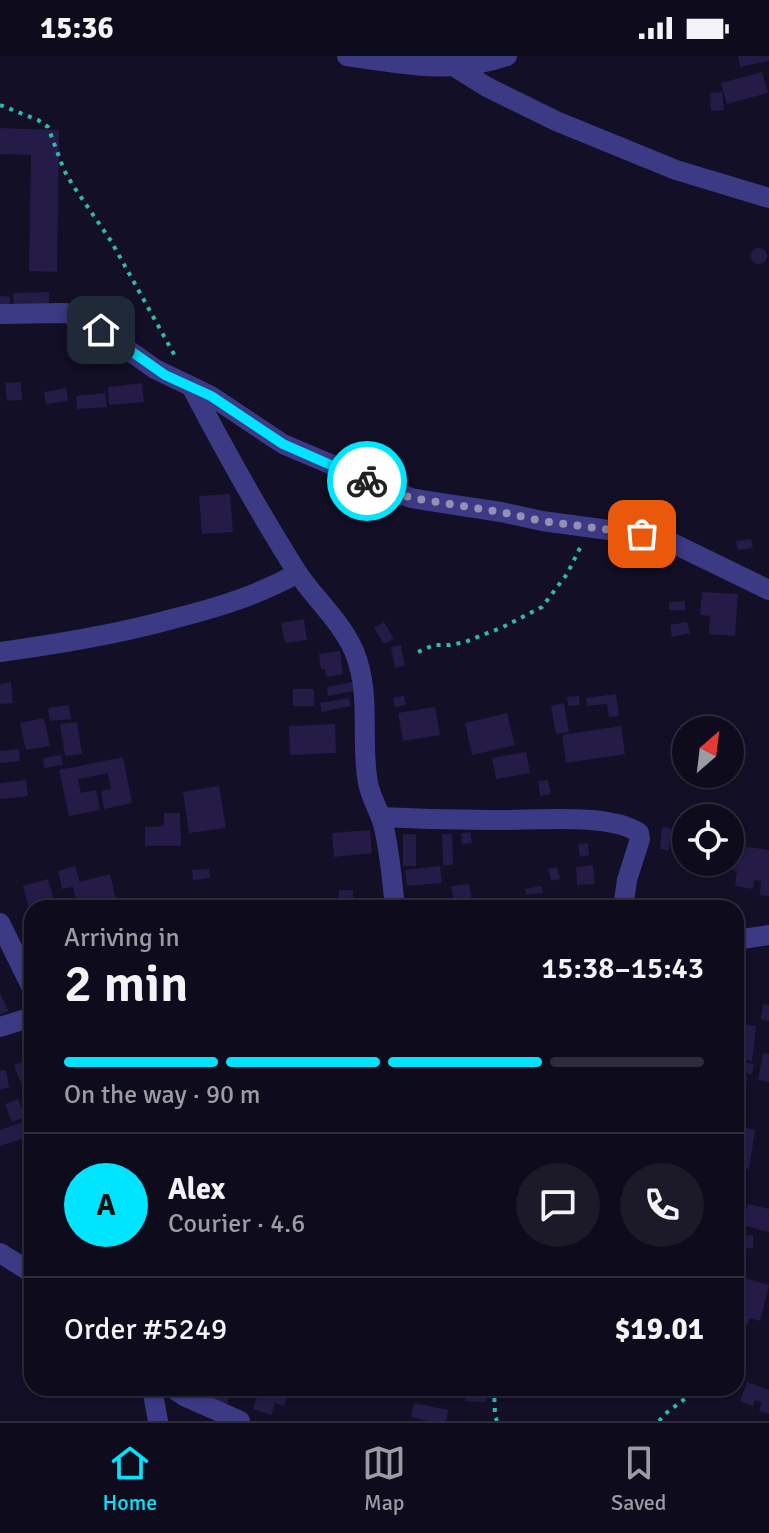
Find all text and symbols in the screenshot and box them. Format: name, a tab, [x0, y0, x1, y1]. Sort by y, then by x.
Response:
text: 15:36	[40, 10, 114, 47]
pin	[67, 296, 135, 364]
icon: home	[79, 308, 123, 352]
courier	[327, 441, 407, 521]
icon: bike	[345, 459, 389, 503]
pin	[608, 500, 676, 568]
icon: bag	[620, 512, 664, 556]
north arrow	[672, 716, 744, 788]
map controls	[672, 716, 744, 876]
button: locate	[672, 804, 744, 876]
text: Arriving in	[64, 922, 180, 954]
text: 15:38–15:43	[541, 950, 704, 987]
text: 2 min	[64, 952, 189, 1016]
text: On the way · 90 m	[64, 1079, 260, 1111]
button: chat	[516, 1163, 600, 1247]
button: phone	[620, 1163, 704, 1247]
text: Alex	[168, 1171, 225, 1208]
text: A	[96, 1187, 116, 1224]
text: Courier · 4.6	[168, 1208, 305, 1240]
text: Order #5249	[64, 1311, 227, 1348]
text: $19.01	[614, 1311, 704, 1348]
tab: Home	[102, 1441, 157, 1516]
tab: Map	[362, 1441, 406, 1516]
tab: Saved	[611, 1441, 667, 1516]

